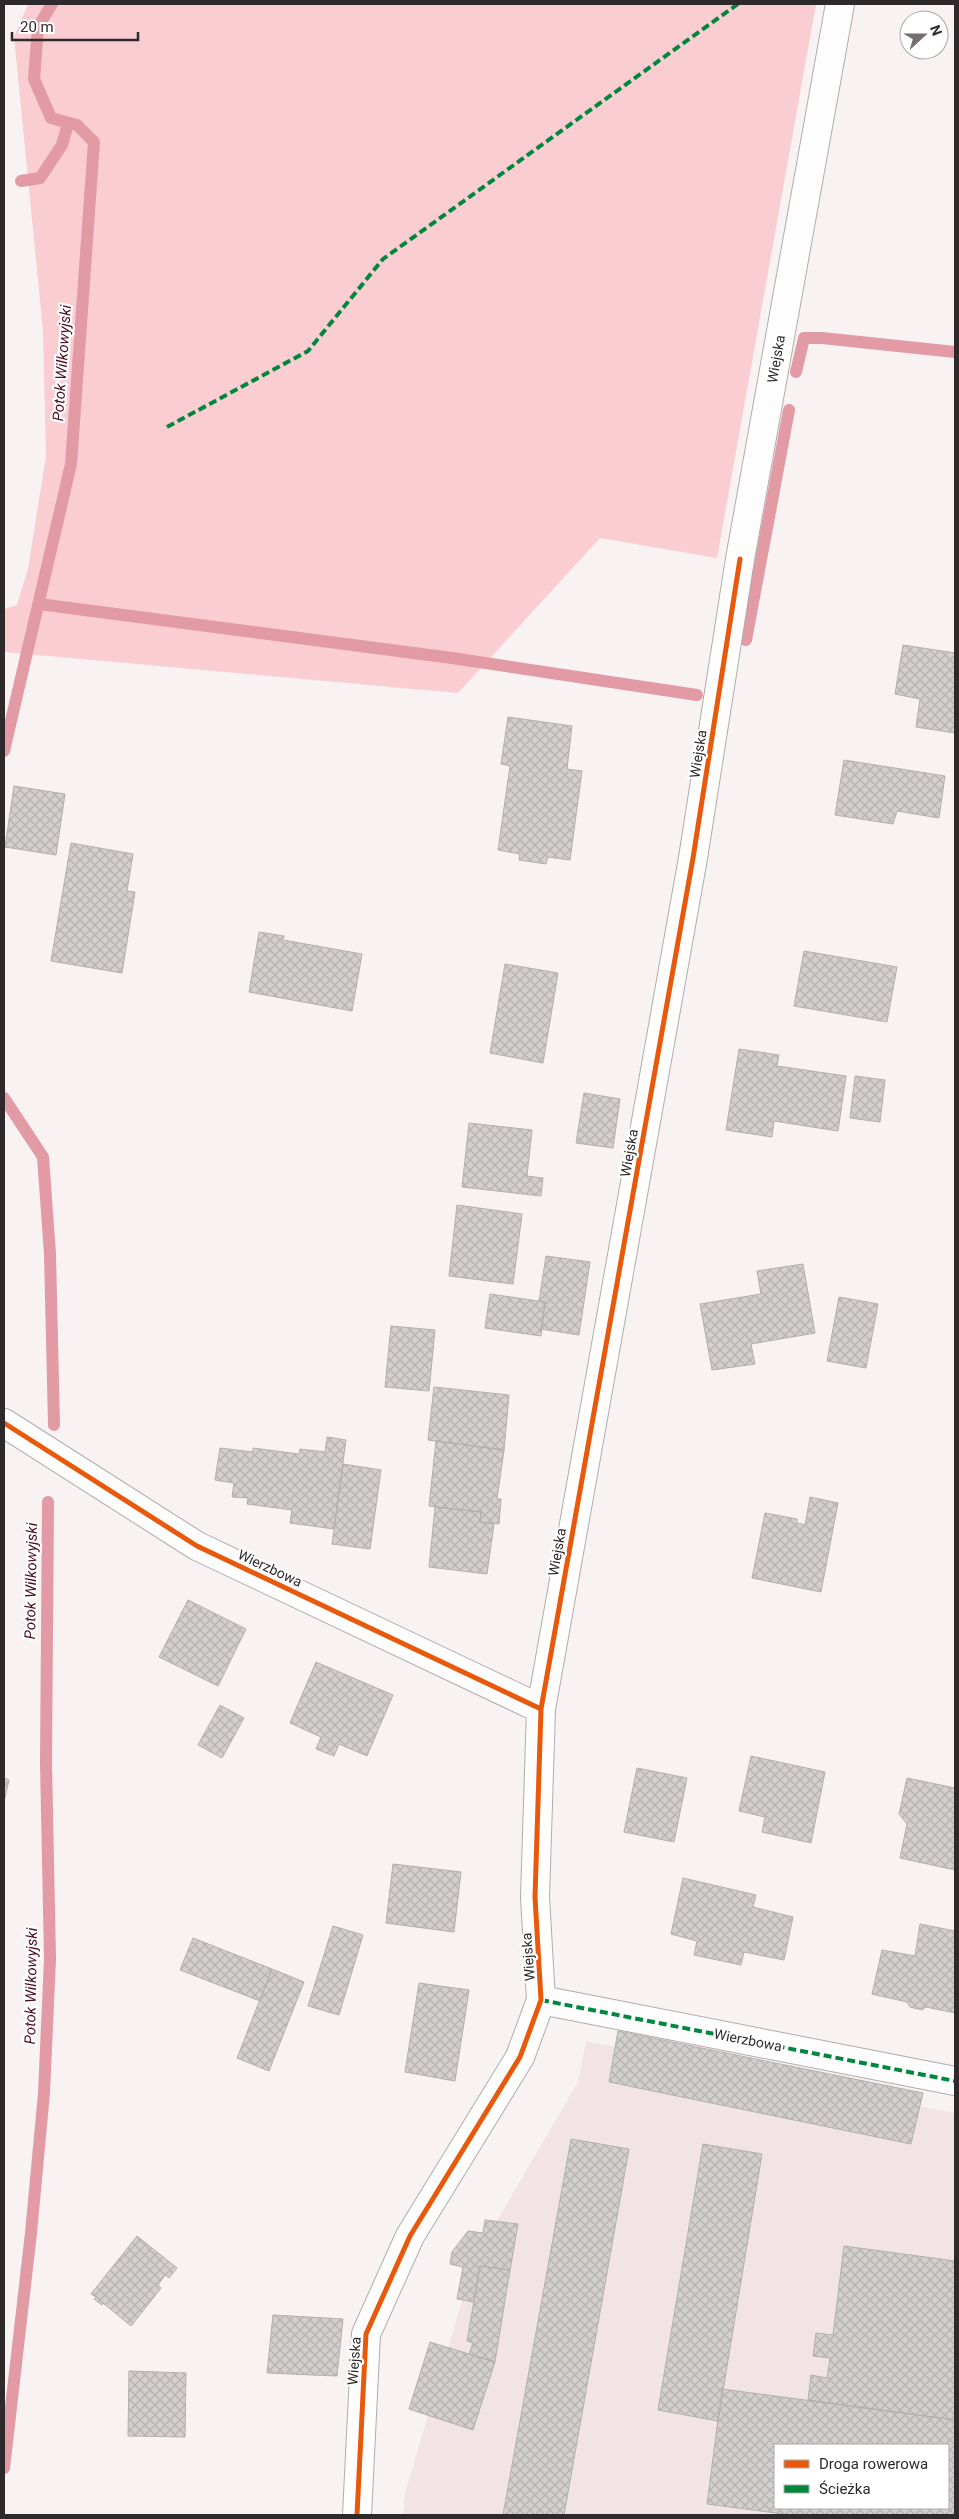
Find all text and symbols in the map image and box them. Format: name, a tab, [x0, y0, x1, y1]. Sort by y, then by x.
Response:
scale bar	[12, 10, 139, 42]
north arrow	[899, 10, 949, 60]
text: 20 m	[20, 18, 54, 36]
text: N	[927, 23, 945, 38]
water label: Potok Wilkowyjski	[49, 304, 75, 422]
street label: Wiejska	[764, 334, 788, 384]
street label: Wiejska	[686, 729, 710, 779]
street label: Wiejska	[617, 1128, 641, 1178]
water label: Potok Wilkowyjski	[21, 1522, 41, 1640]
street label: Wiejska	[545, 1527, 569, 1577]
street label: Wierzbowa	[235, 1546, 305, 1590]
water label: Potok Wilkowyjski	[21, 1927, 41, 2045]
street label: Wiejska	[518, 1932, 538, 1982]
street label: Wierzbowa	[713, 2026, 783, 2054]
street label: Wiejska	[344, 2336, 364, 2386]
legend	[774, 2444, 949, 2509]
text: Droga rowerowa	[819, 2455, 928, 2473]
text: Ścieżka	[819, 2480, 871, 2498]

